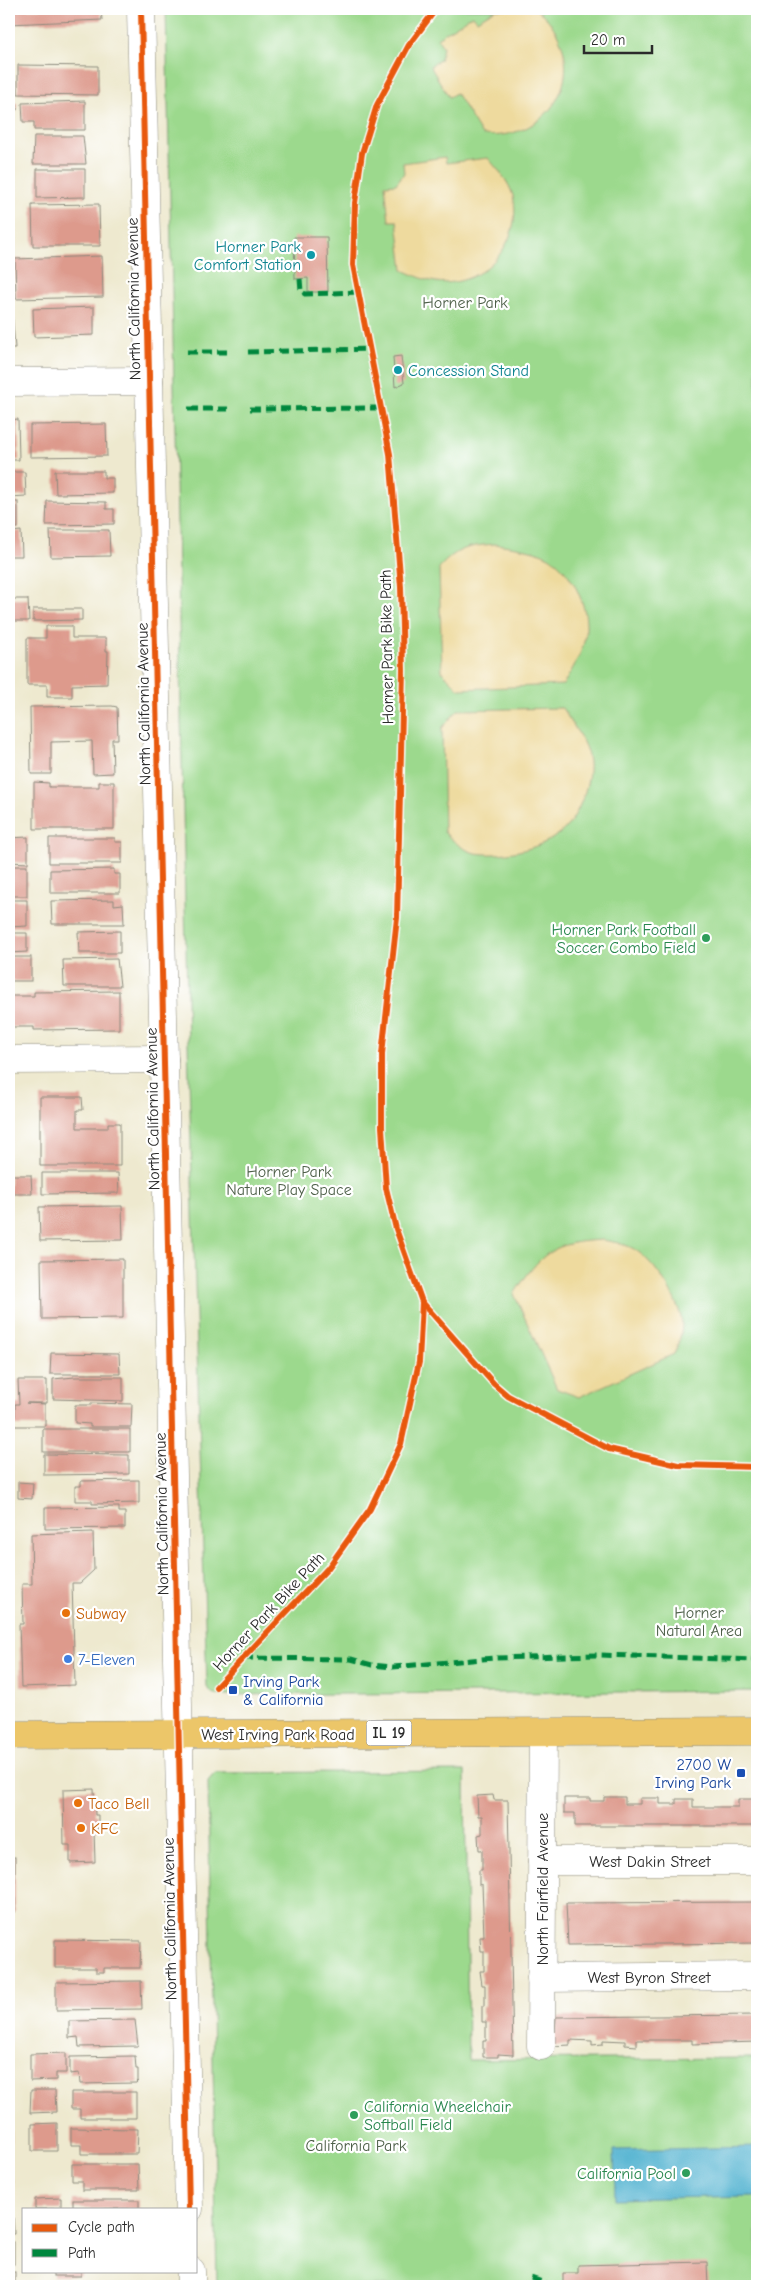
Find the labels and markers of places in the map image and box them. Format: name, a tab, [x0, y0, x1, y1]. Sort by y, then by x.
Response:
place label: Horner Park Comfort Station	[194, 238, 301, 274]
marker: Horner Park Comfort Station	[305, 249, 317, 261]
place label: Concession Stand	[408, 362, 529, 380]
marker: Concession Stand	[392, 364, 404, 376]
place label: Horner Park Football Soccer Combo Field	[552, 921, 696, 957]
marker: Horner Park Football Soccer Combo Field	[700, 932, 712, 944]
place label: Subway	[76, 1605, 127, 1623]
marker: Subway	[60, 1607, 72, 1619]
place label: 7-Eleven	[78, 1651, 135, 1669]
marker: 7-Eleven	[62, 1653, 74, 1665]
place label: Irving Park & California	[243, 1673, 324, 1709]
marker: Irving Park & California	[227, 1684, 239, 1696]
place label: 2700 W Irving Park	[655, 1756, 731, 1792]
marker: 2700 W Irving Park	[735, 1767, 747, 1779]
place label: Taco Bell	[88, 1795, 150, 1813]
marker: Taco Bell	[72, 1797, 84, 1809]
place label: KFC	[91, 1820, 119, 1838]
marker: KFC	[75, 1822, 87, 1834]
place label: California Wheelchair Softball Field	[364, 2098, 511, 2134]
marker: California Wheelchair Softball Field	[348, 2109, 360, 2121]
place label: California Pool	[577, 2165, 676, 2183]
marker: California Pool	[680, 2167, 692, 2179]

